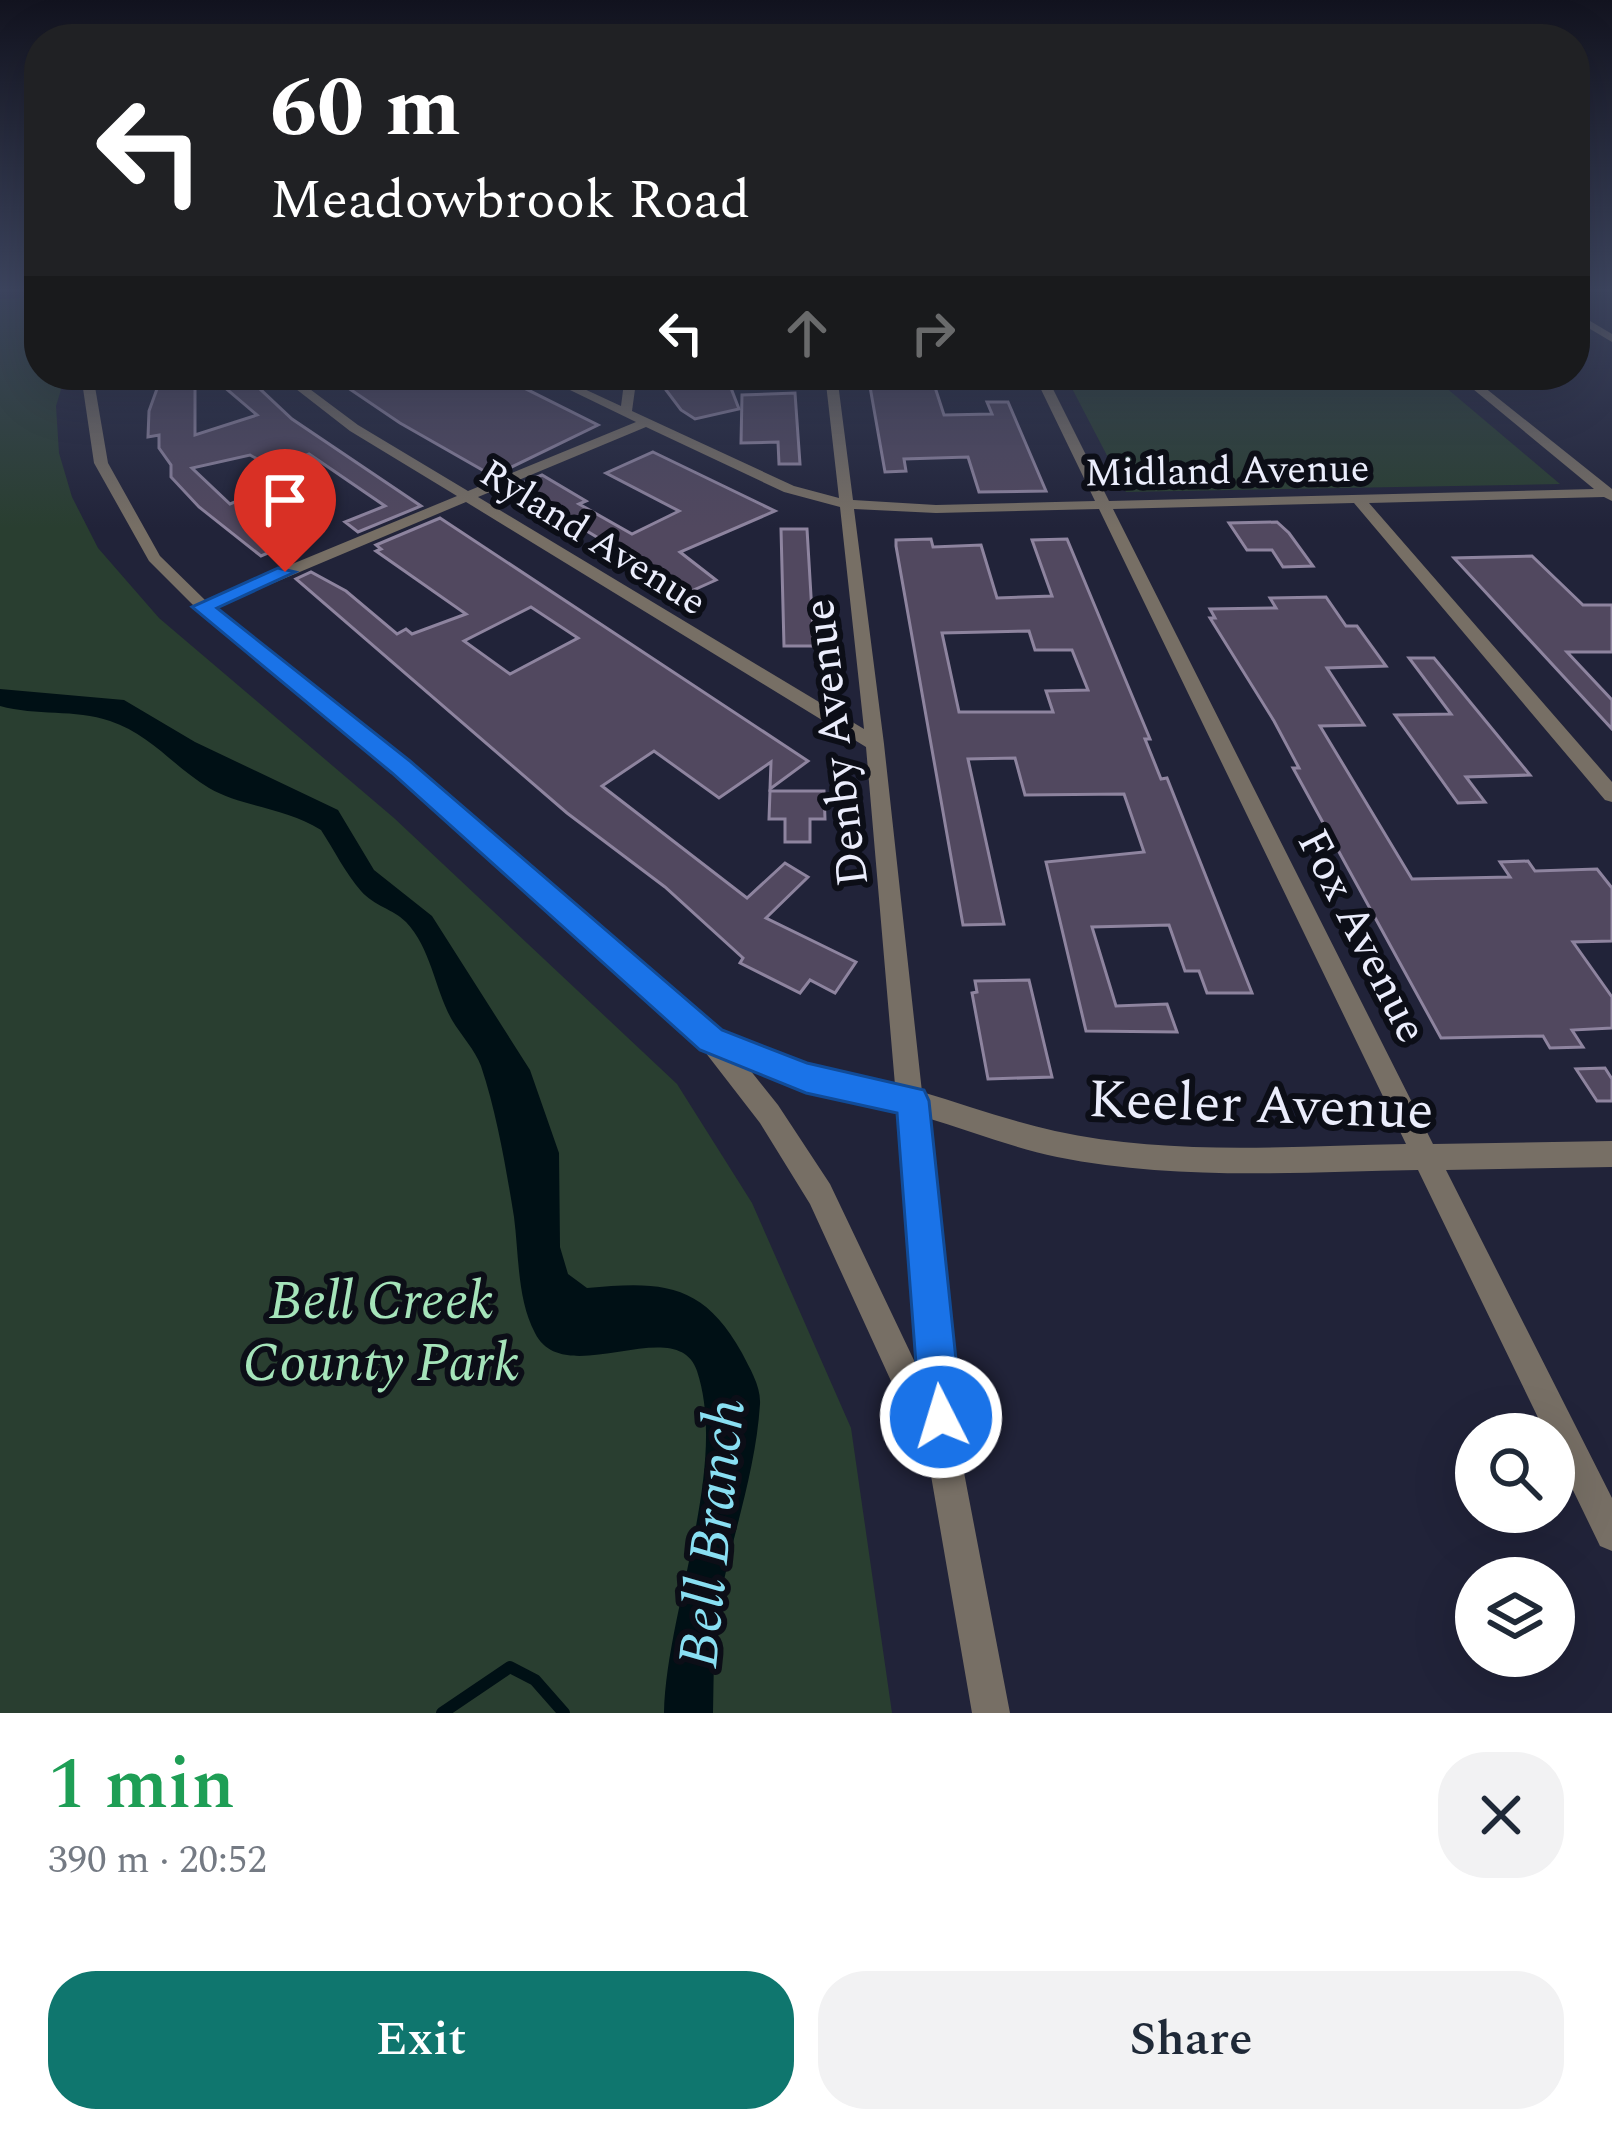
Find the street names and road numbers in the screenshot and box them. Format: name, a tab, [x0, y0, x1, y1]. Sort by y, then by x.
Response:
street label: Midland Avenue	[1084, 440, 1370, 503]
street label: Ryland Avenue	[468, 445, 718, 632]
street label: Denby Avenue	[785, 595, 888, 890]
street label: Fox Avenue	[1278, 817, 1445, 1055]
street label: Keeler Avenue	[1087, 1059, 1435, 1153]

